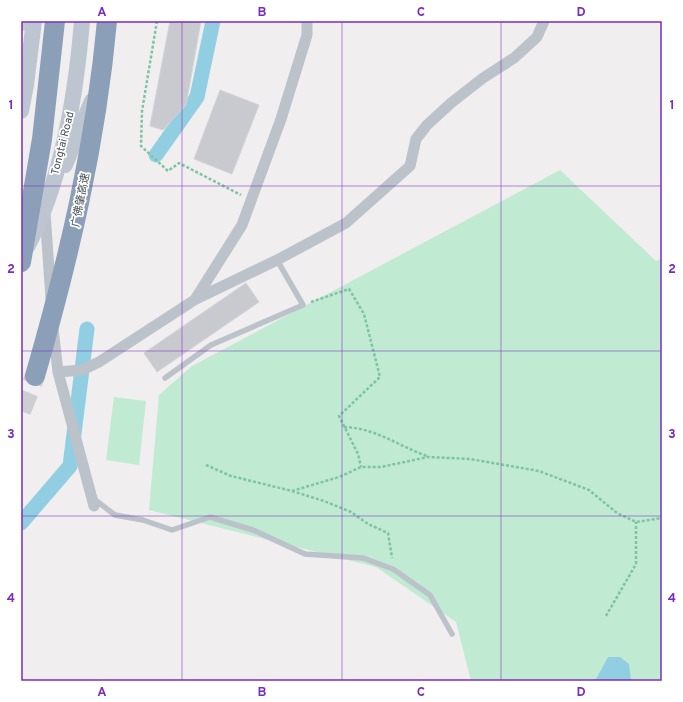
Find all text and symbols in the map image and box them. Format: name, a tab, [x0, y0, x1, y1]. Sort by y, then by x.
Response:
text: A	[97, 5, 107, 21]
text: B	[258, 5, 267, 21]
text: C	[417, 5, 425, 21]
text: D	[576, 5, 586, 21]
text: 1	[8, 98, 14, 114]
text: 1	[669, 98, 675, 114]
street label: Tongtai Road	[48, 110, 78, 176]
street label: 广佛肇高速	[69, 172, 93, 229]
text: 2	[7, 262, 15, 278]
text: 2	[668, 262, 676, 278]
text: 3	[7, 427, 15, 443]
text: 3	[668, 427, 676, 443]
text: 4	[7, 591, 15, 607]
text: 4	[668, 591, 676, 607]
text: A	[97, 685, 107, 701]
text: B	[258, 685, 267, 701]
text: C	[417, 685, 425, 701]
text: D	[576, 685, 586, 701]

